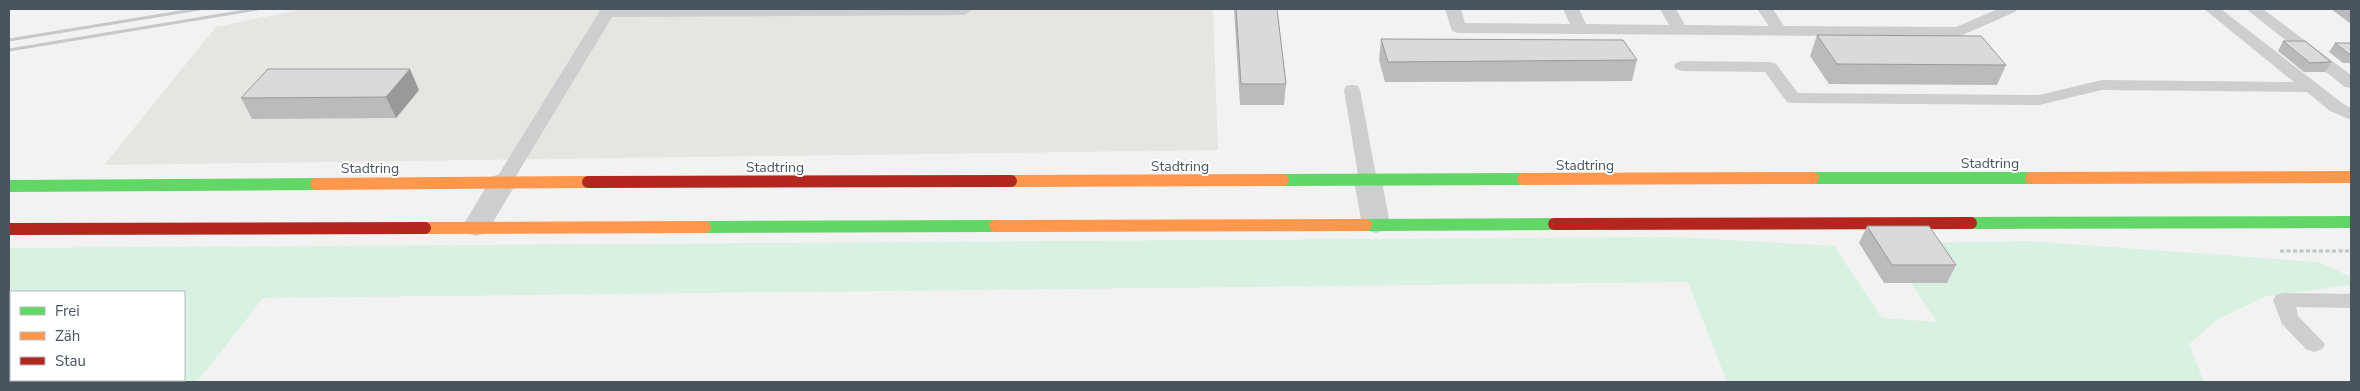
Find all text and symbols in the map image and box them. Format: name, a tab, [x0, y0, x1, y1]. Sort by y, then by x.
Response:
street label: Stadtring	[1961, 154, 2019, 173]
street label: Stadtring	[1556, 156, 1614, 175]
street label: Stadtring	[1151, 157, 1209, 176]
street label: Stadtring	[746, 158, 804, 177]
street label: Stadtring	[341, 159, 399, 178]
legend	[10, 291, 185, 381]
text: Frei	[55, 301, 80, 321]
text: Zäh	[55, 326, 80, 346]
text: Stau	[55, 351, 86, 371]

